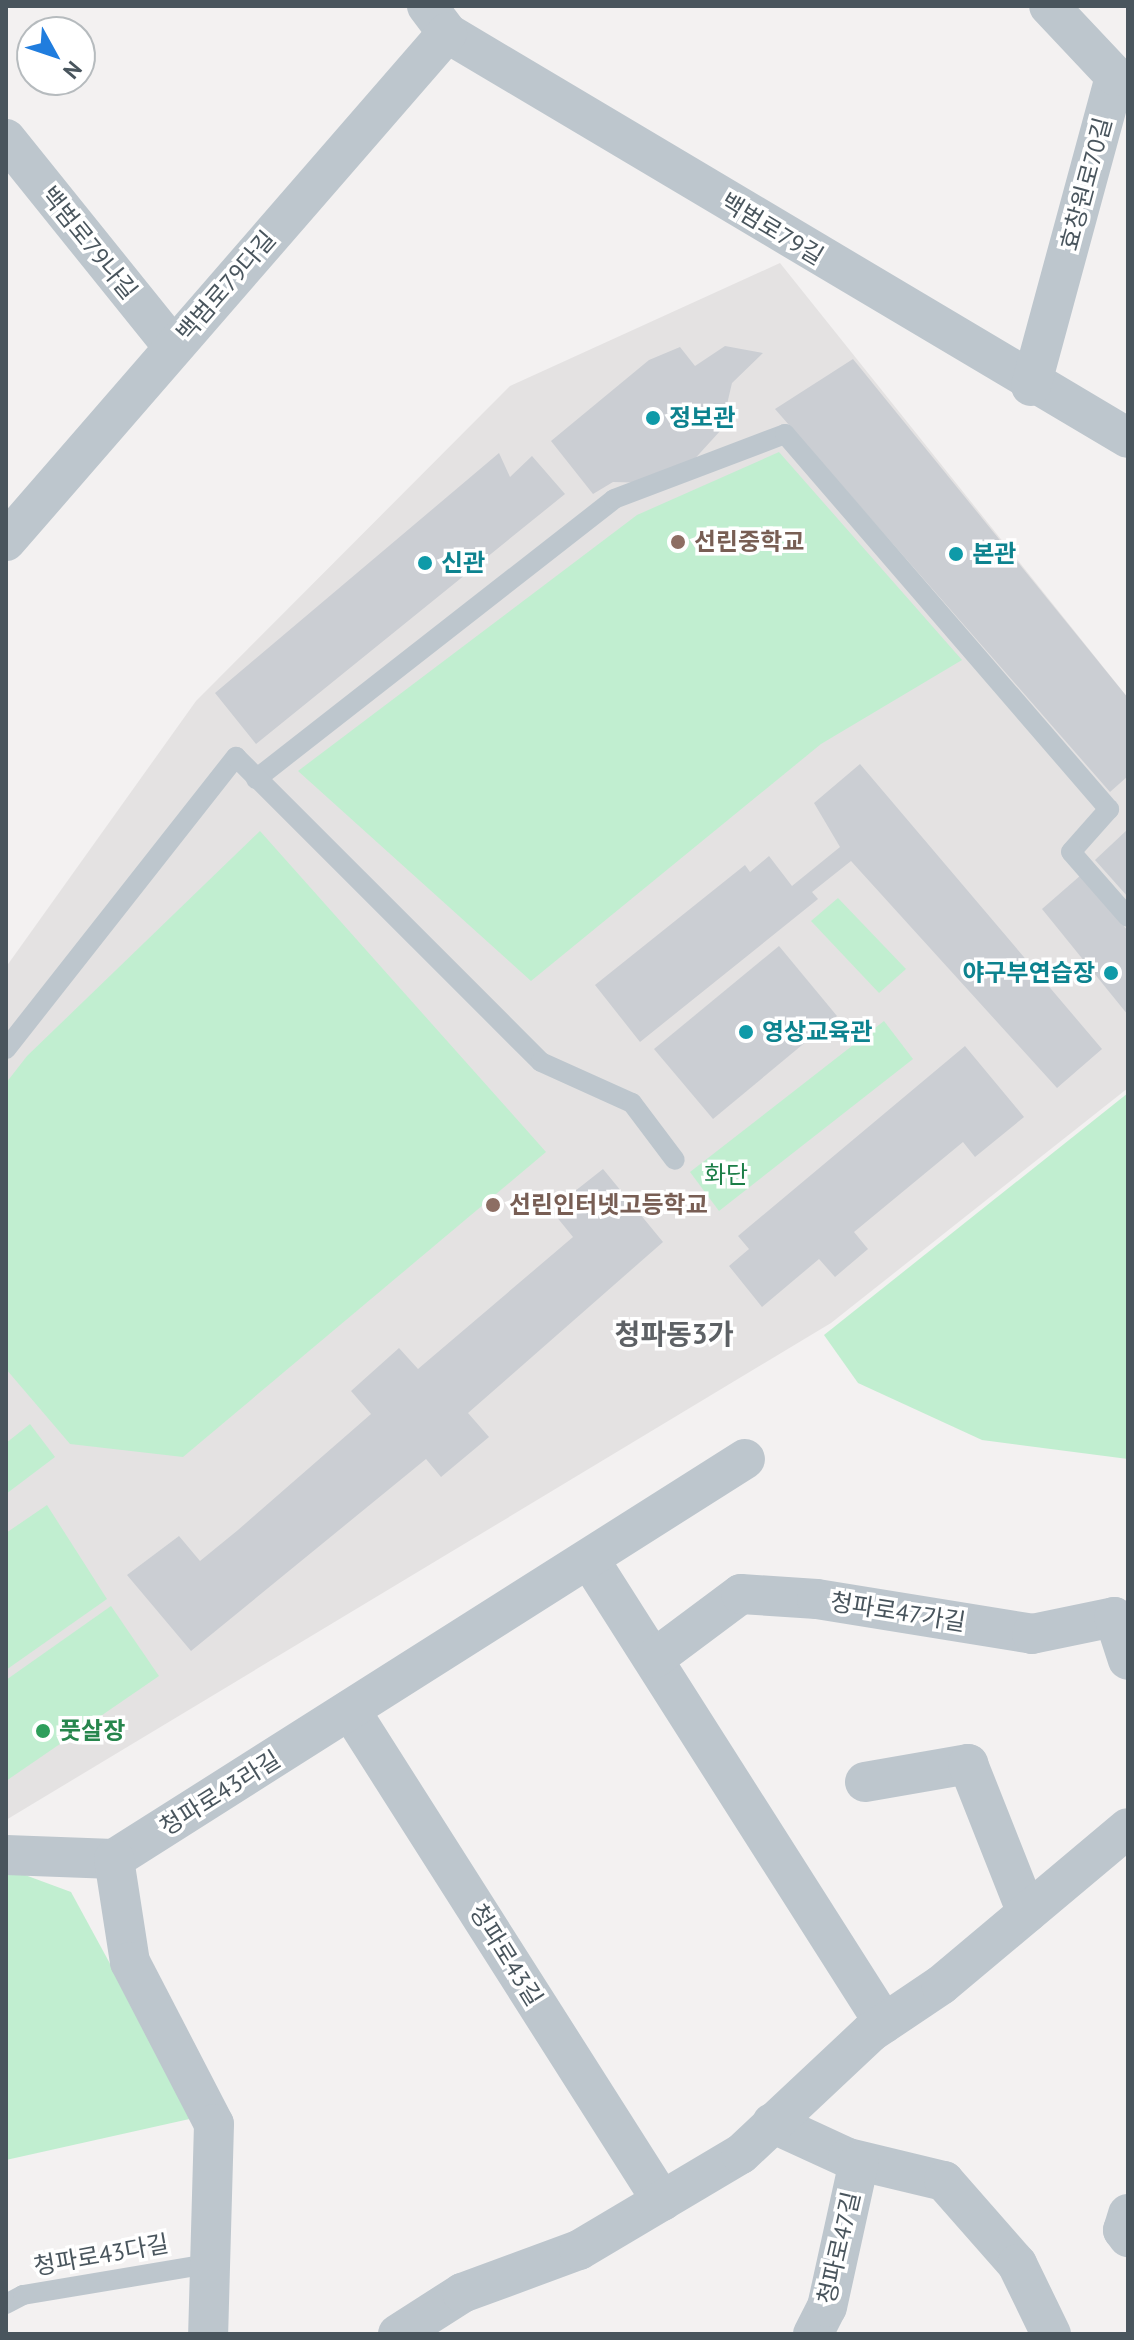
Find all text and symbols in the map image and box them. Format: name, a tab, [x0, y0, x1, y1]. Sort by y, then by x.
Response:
north arrow	[16, 16, 96, 96]
text: N	[57, 56, 88, 85]
street label: 효창원로70길	[1054, 114, 1118, 254]
street label: 백범로79나길	[35, 181, 143, 305]
street label: 백범로79길	[716, 187, 828, 271]
street label: 백범로79다길	[170, 225, 282, 347]
place label: 정보관	[669, 404, 735, 432]
marker: 정보관	[644, 409, 662, 427]
place label: 선린중학교	[694, 528, 804, 556]
marker: 선린중학교	[669, 533, 687, 551]
place label: 본관	[972, 540, 1016, 568]
marker: 본관	[947, 545, 965, 563]
place label: 신관	[441, 549, 485, 577]
marker: 신관	[416, 554, 434, 572]
place label: 야구부연습장	[963, 959, 1095, 987]
marker: 야구부연습장	[1102, 964, 1120, 982]
place label: 영상교육관	[762, 1018, 872, 1046]
marker: 영상교육관	[737, 1023, 755, 1041]
park label: 화단	[704, 1161, 748, 1189]
place label: 선린인터넷고등학교	[509, 1191, 708, 1219]
marker: 선린인터넷고등학교	[484, 1196, 502, 1214]
district label: 청파동3가	[615, 1317, 733, 1351]
street label: 청파로47가길	[828, 1587, 968, 1637]
place label: 풋살장	[59, 1717, 125, 1745]
marker: 풋살장	[34, 1722, 52, 1740]
street label: 청파로43라길	[154, 1745, 286, 1841]
street label: 청파로43길	[463, 1899, 549, 2011]
street label: 청파로47길	[812, 2189, 866, 2307]
street label: 청파로43다길	[31, 2229, 171, 2281]

